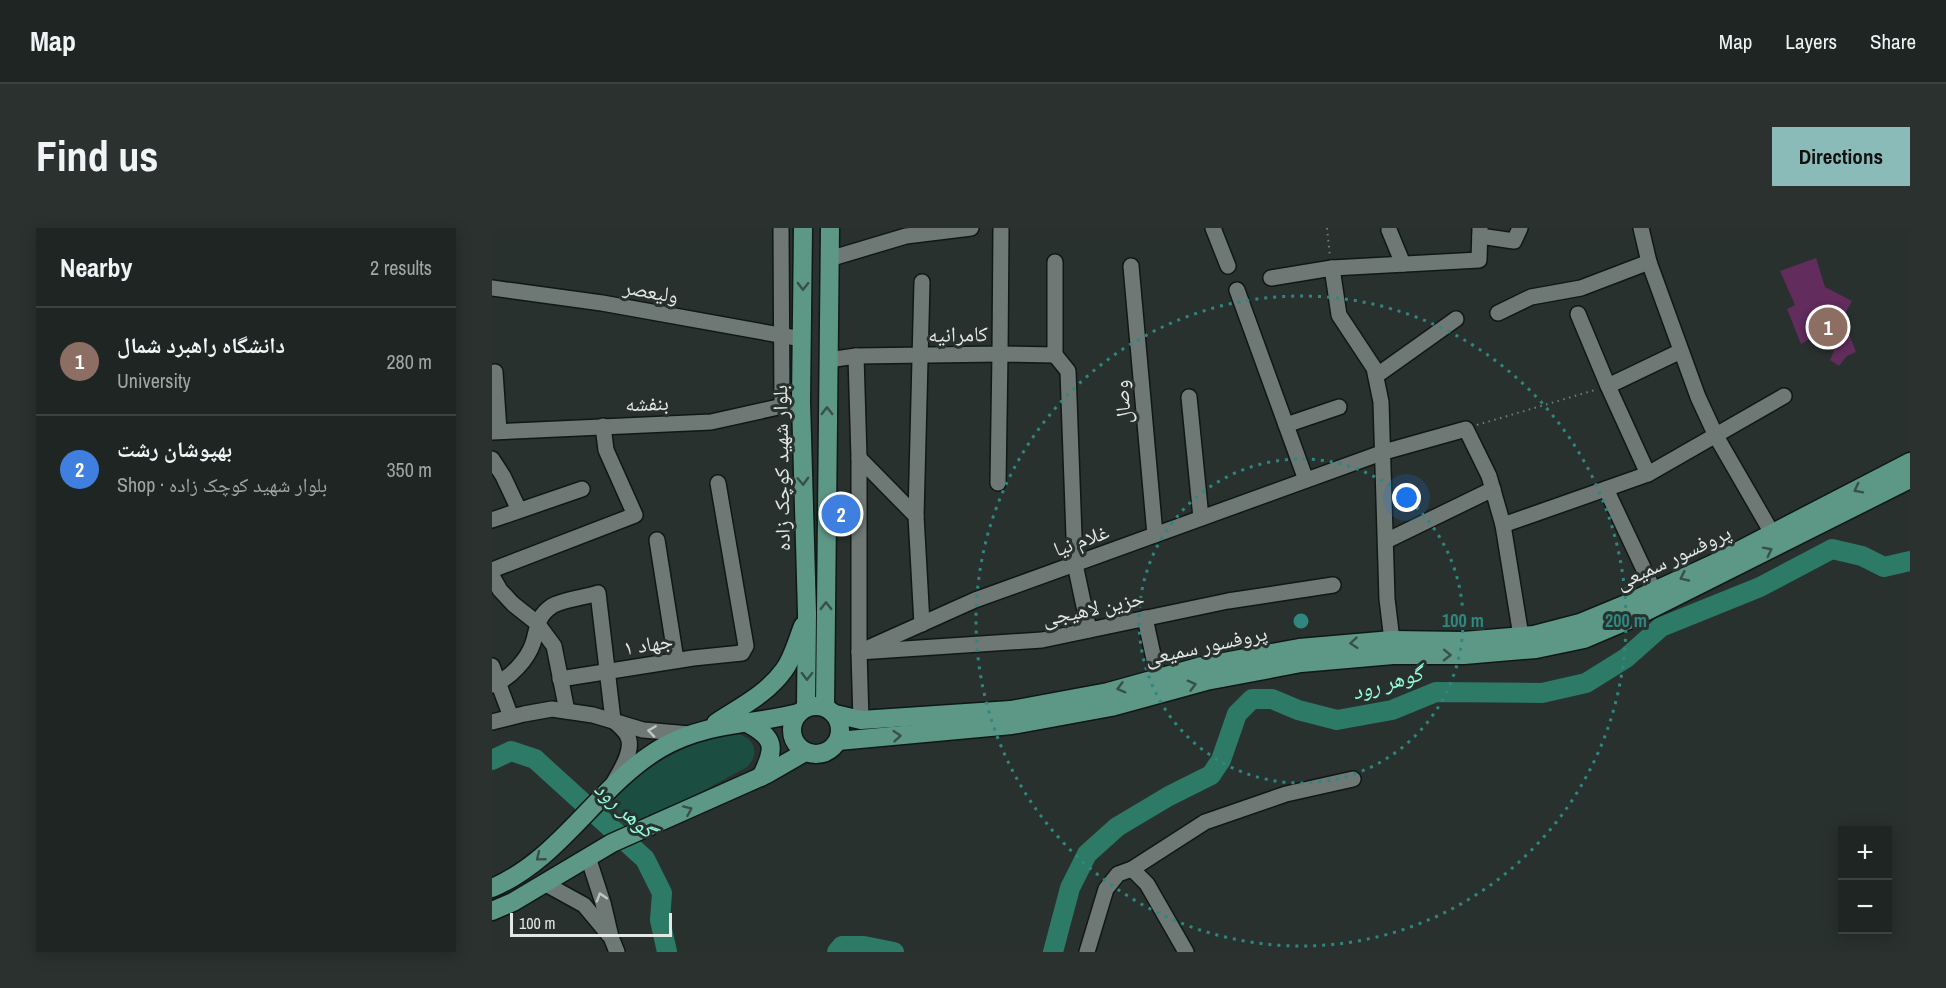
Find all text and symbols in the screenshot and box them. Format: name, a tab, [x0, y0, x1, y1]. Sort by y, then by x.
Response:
text: Map	[30, 22, 76, 60]
text: Map	[1719, 27, 1752, 56]
text: Layers	[1785, 27, 1837, 56]
text: Share	[1870, 27, 1916, 56]
button: Directions	[1772, 127, 1910, 186]
text: Find us	[36, 128, 158, 184]
text: Nearby	[60, 250, 132, 285]
text: 2 results	[370, 254, 432, 281]
street label: ولیعصر	[620, 272, 681, 310]
one-way arrow	[797, 282, 809, 291]
pin: 1	[1808, 304, 1848, 350]
street label: کامرانیه	[928, 319, 988, 349]
text: دانشگاه راهبرد شمال	[117, 330, 285, 360]
text: 1	[75, 348, 84, 375]
text: 280 m	[386, 348, 432, 375]
text: University	[117, 367, 191, 394]
street label: وصال	[1106, 379, 1138, 425]
street label: بلوار شهید کوچک زاده	[765, 385, 797, 551]
street label: بنفشه	[625, 388, 669, 418]
one-way arrow	[821, 407, 834, 416]
text: بهپوشان رشت	[117, 434, 232, 464]
text: 2	[75, 456, 84, 483]
text: 350 m	[386, 456, 432, 483]
text: Shop · بلوار شهید کوچک زاده	[117, 471, 327, 498]
one-way arrow	[797, 477, 810, 486]
one-way arrow	[1854, 482, 1864, 493]
your location	[1392, 483, 1421, 512]
pin: 2	[822, 492, 860, 536]
street label: غلام نیا	[1049, 516, 1113, 563]
street label: پروفسور سمیعی	[1611, 518, 1735, 596]
one-way arrow	[1761, 547, 1772, 559]
one-way arrow	[1680, 570, 1691, 582]
street label: حزین لاهیجی	[1039, 583, 1147, 633]
one-way arrow	[820, 602, 832, 611]
text: 100 m	[1442, 608, 1484, 633]
text: 200 m	[1605, 608, 1647, 633]
centre of rings	[1291, 611, 1311, 631]
street label: پروفسور سمیعی	[1142, 618, 1270, 672]
street label: جهاد ۱	[621, 626, 675, 662]
one-way arrow	[1349, 637, 1358, 650]
one-way arrow	[1443, 649, 1452, 661]
water label: گوهر رود	[1348, 656, 1431, 706]
one-way arrow	[800, 672, 813, 681]
one-way arrow	[1186, 680, 1197, 692]
one-way arrow	[1117, 681, 1127, 693]
one-way arrow	[647, 726, 657, 738]
one-way arrow	[892, 730, 901, 743]
water label: گوهر رود	[588, 774, 666, 848]
one-way arrow	[682, 805, 693, 817]
map controls	[1838, 826, 1892, 934]
button: +	[1838, 826, 1892, 880]
one-way arrow	[536, 849, 547, 860]
button: −	[1838, 880, 1892, 934]
one-way arrow	[596, 892, 608, 903]
scale bar	[510, 910, 672, 938]
text: 100 m	[519, 912, 555, 934]

